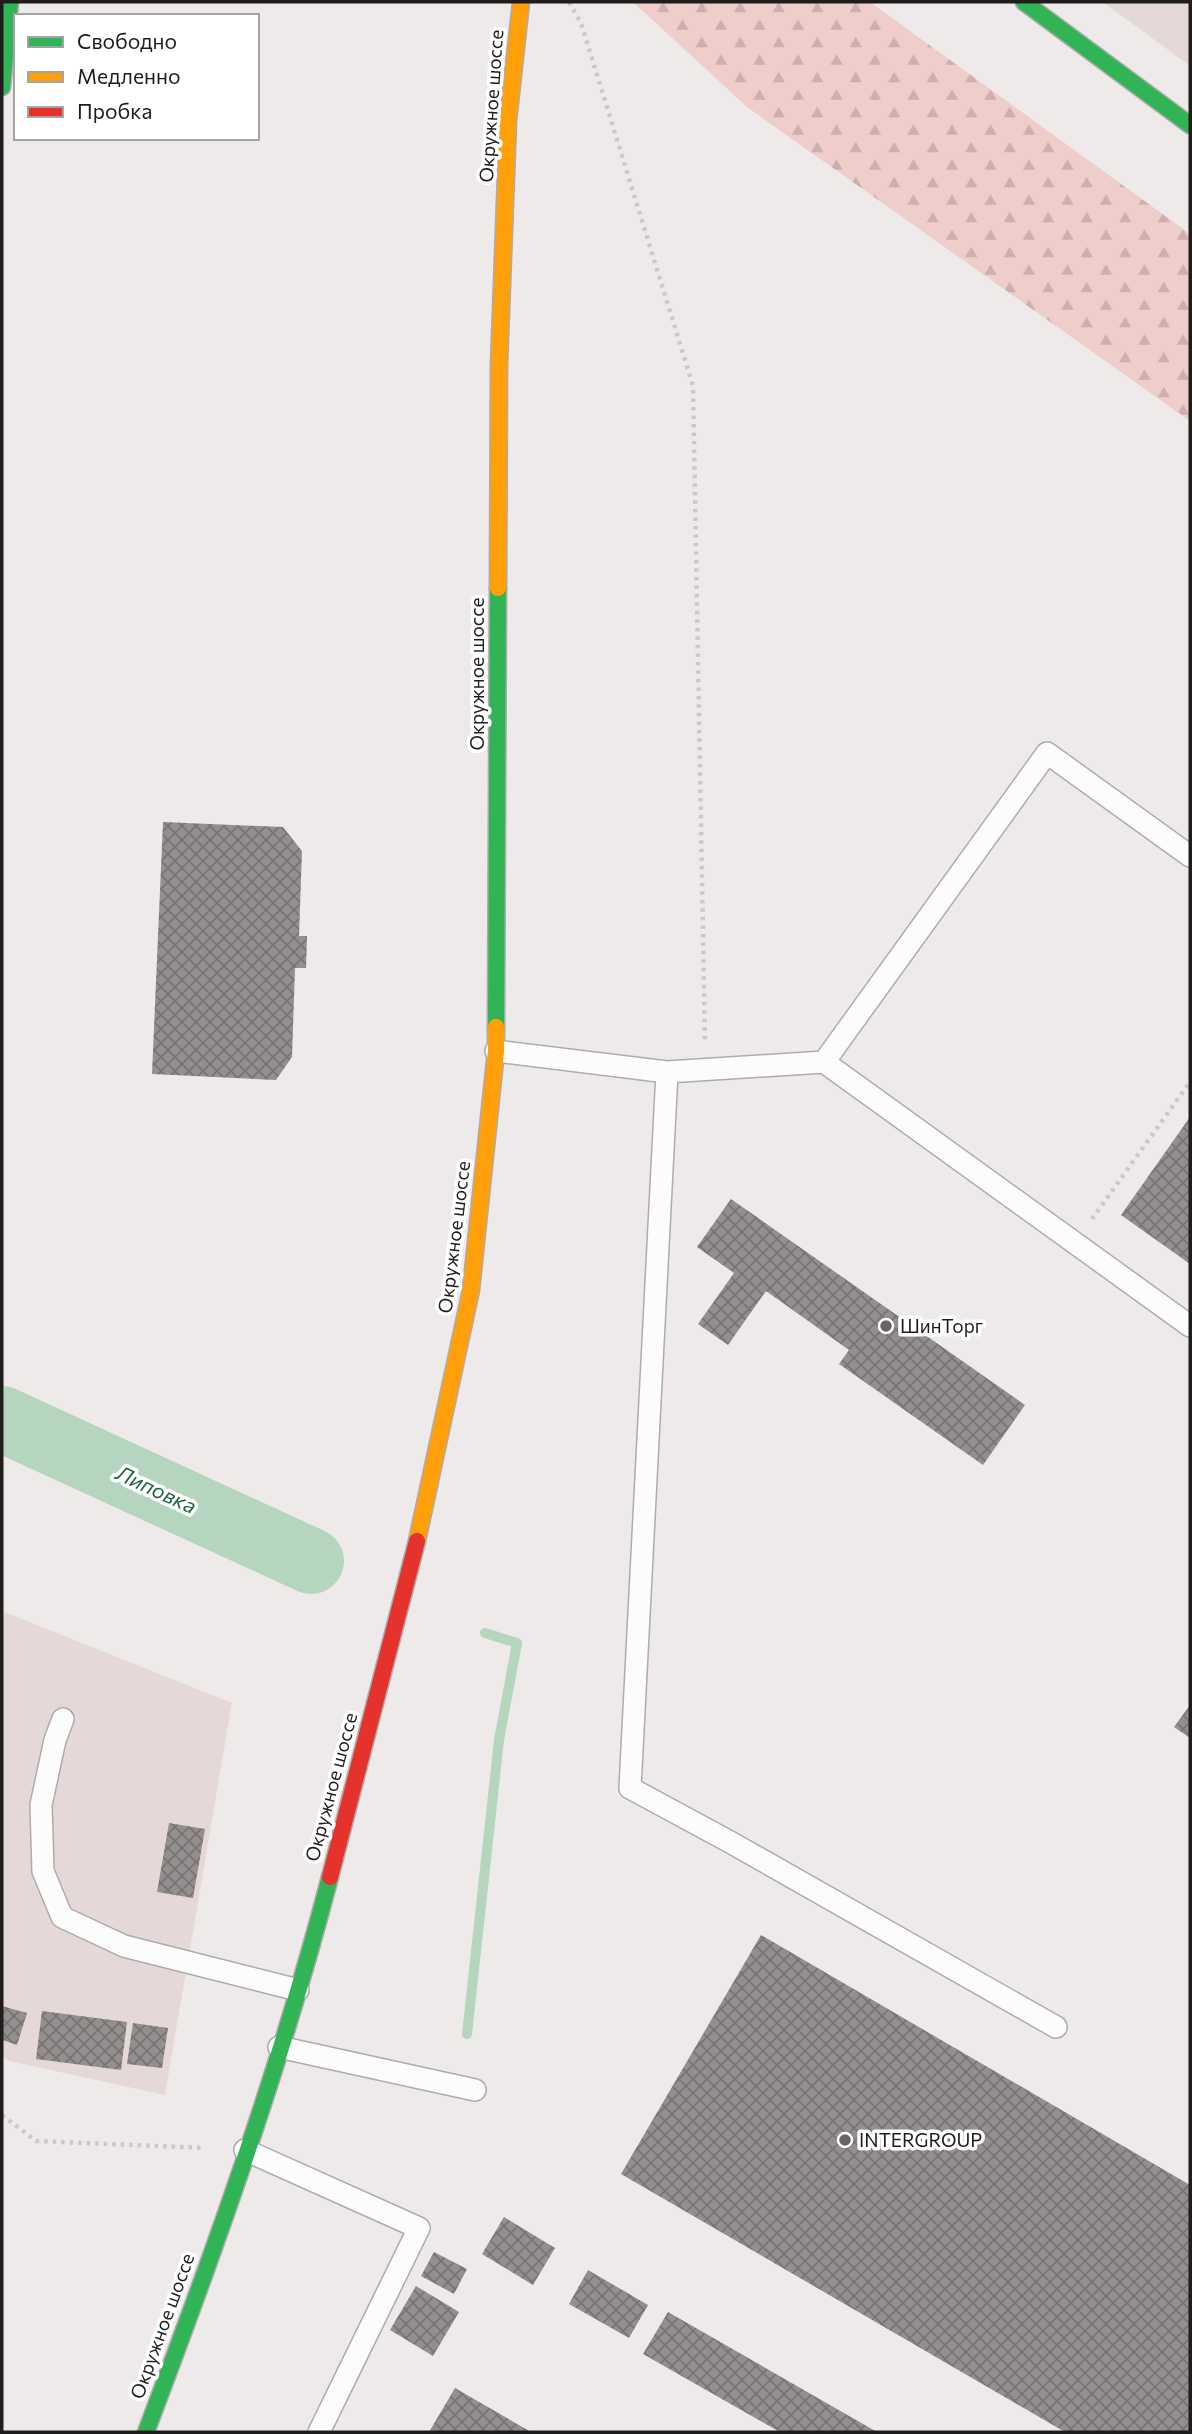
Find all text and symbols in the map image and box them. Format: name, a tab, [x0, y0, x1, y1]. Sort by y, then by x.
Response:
legend	[14, 14, 259, 140]
text: Свободно	[77, 28, 177, 53]
street label: Окружное шоссе	[474, 29, 507, 183]
text: Медленно	[77, 63, 181, 88]
text: Пробка	[77, 98, 152, 123]
street label: Окружное шоссе	[465, 597, 488, 751]
street label: Окружное шоссе	[433, 1159, 474, 1314]
place label: ШинТорг	[900, 1314, 983, 1337]
marker: ШинТорг	[878, 1318, 894, 1334]
water label: Липовка	[112, 1459, 201, 1518]
street label: Окружное шоссе	[300, 1710, 361, 1864]
place label: INTERGROUP	[859, 2128, 982, 2151]
marker: INTERGROUP	[837, 2132, 853, 2148]
street label: Окружное шоссе	[125, 2250, 199, 2402]

